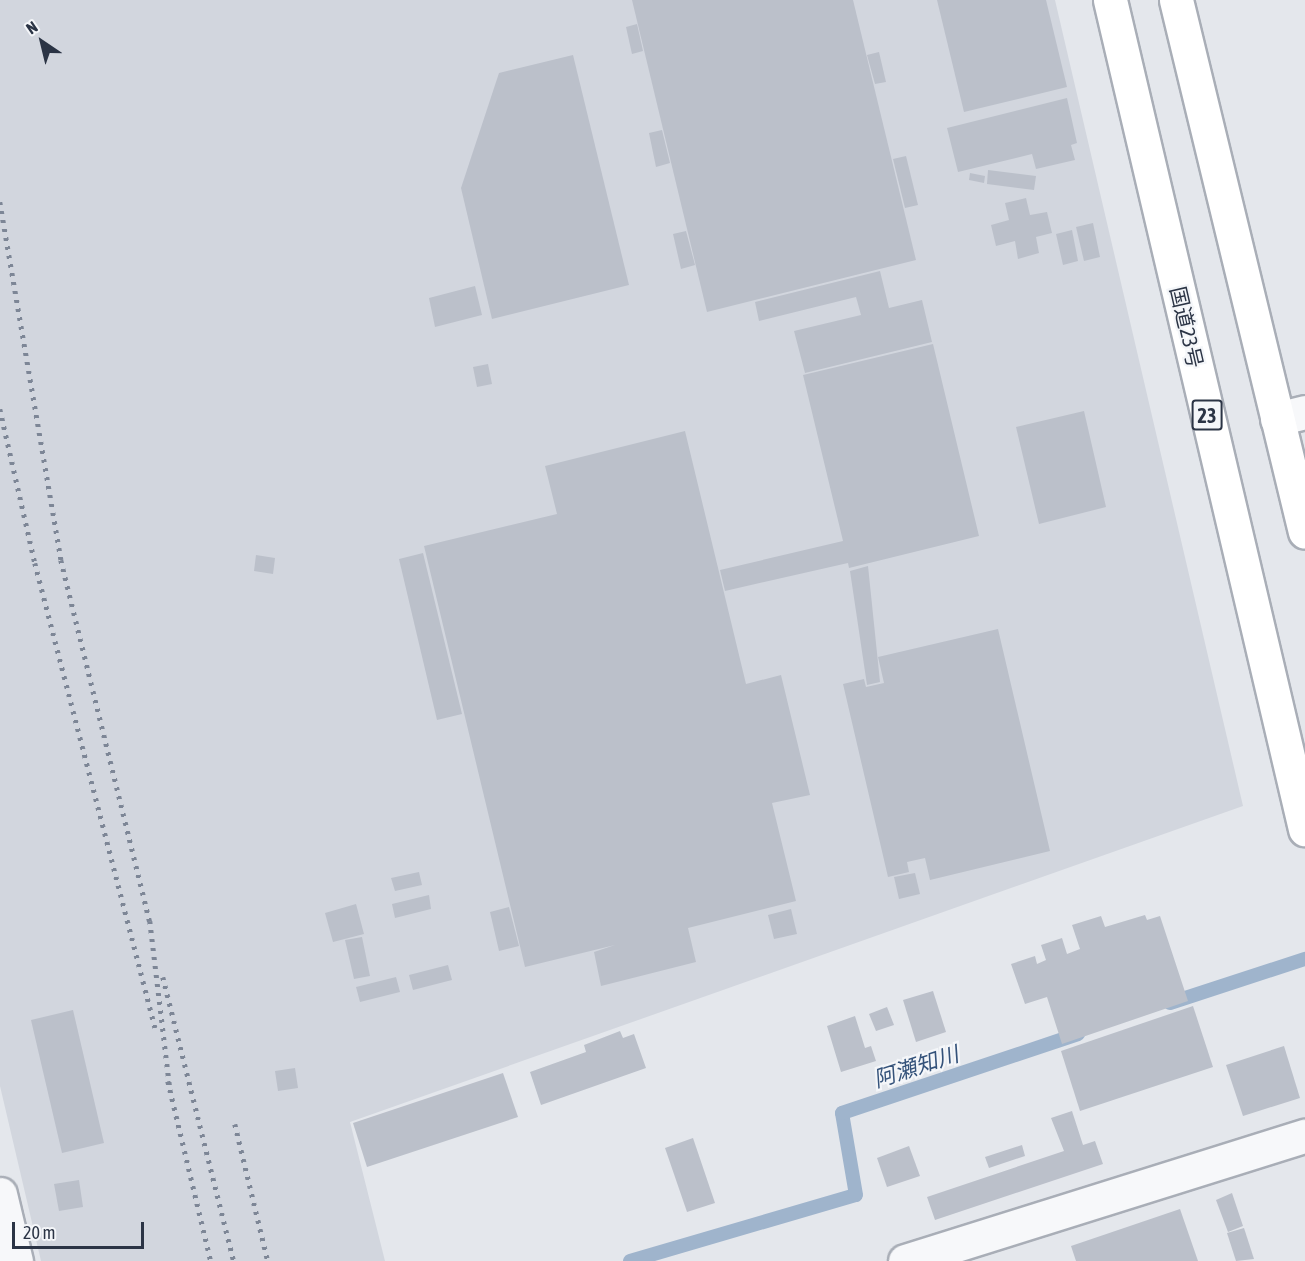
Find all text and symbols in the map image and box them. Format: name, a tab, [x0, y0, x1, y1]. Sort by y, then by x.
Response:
north arrow	[12, 12, 72, 72]
text: N	[23, 17, 41, 37]
street label: 国道23号	[1165, 284, 1209, 370]
road number: 23	[1190, 398, 1224, 432]
water label: 阿瀬知川	[870, 1041, 962, 1093]
scale bar	[15, 1210, 147, 1248]
text: 20 m	[23, 1222, 55, 1243]

